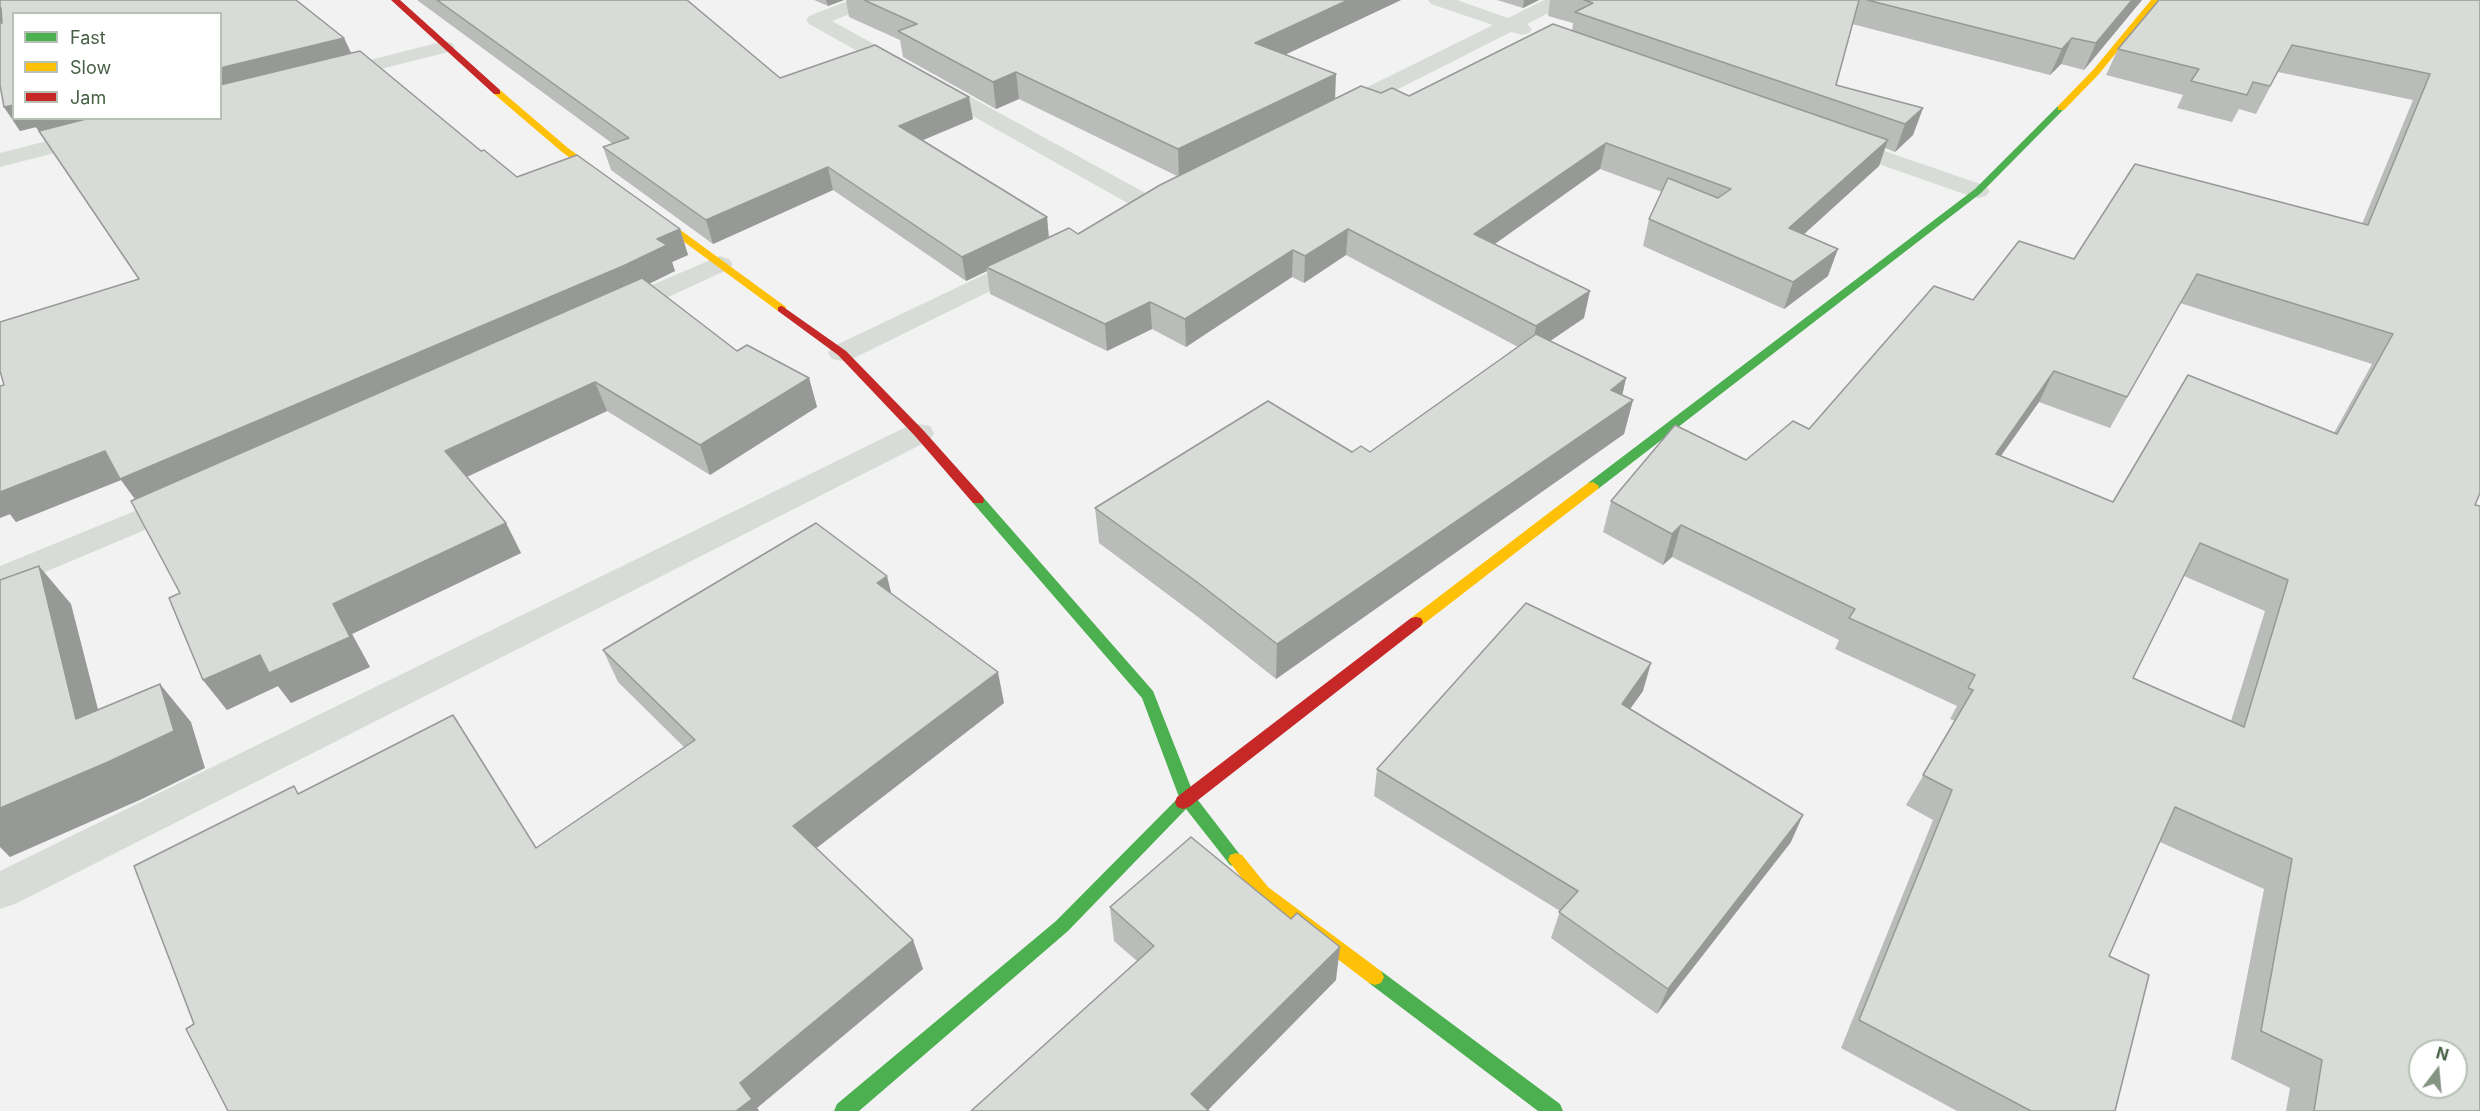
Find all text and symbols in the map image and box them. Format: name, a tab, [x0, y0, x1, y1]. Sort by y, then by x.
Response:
legend	[12, 12, 222, 120]
text: Fast	[70, 27, 106, 48]
text: Slow	[70, 57, 111, 78]
text: Jam	[70, 87, 106, 108]
north arrow	[2408, 1039, 2468, 1099]
text: N	[2434, 1042, 2451, 1065]

